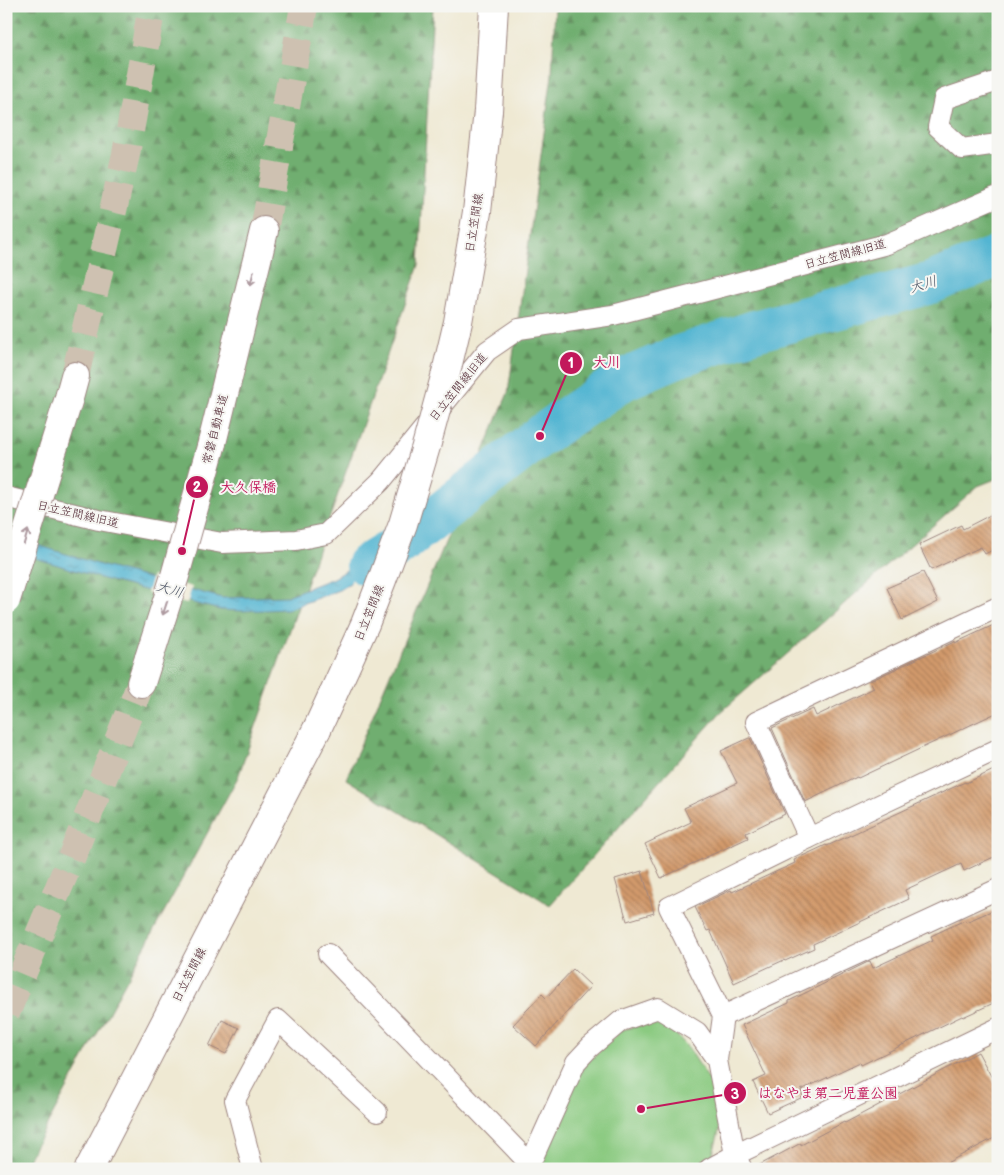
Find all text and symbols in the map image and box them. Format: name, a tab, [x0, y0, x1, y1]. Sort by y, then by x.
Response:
street label: 日立笠間線	[462, 192, 487, 254]
street label: 日立笠間線旧道	[803, 236, 888, 273]
one-way arrow	[247, 270, 256, 286]
water label: 大川	[907, 272, 939, 297]
callout: 大川	[558, 348, 631, 377]
street label: 日立笠間線旧道	[426, 350, 491, 425]
text: 1	[568, 354, 574, 373]
text: 大川	[593, 354, 621, 371]
street label: 常磐自動車道	[199, 392, 231, 466]
callout: 大久保橋	[185, 472, 286, 501]
text: 2	[193, 478, 202, 497]
text: 大久保橋	[220, 479, 276, 496]
street label: 日立笠間線旧道	[35, 498, 121, 531]
one-way arrow	[21, 529, 31, 545]
water label: 大川	[154, 577, 186, 602]
street label: 日立笠間線	[351, 583, 388, 644]
one-way arrow	[160, 599, 169, 615]
street label: 日立笠間線	[169, 945, 210, 1005]
callout: はなやま第二児童公園	[723, 1079, 908, 1108]
text: 3	[731, 1085, 740, 1104]
text: はなやま第二児童公園	[758, 1085, 898, 1102]

